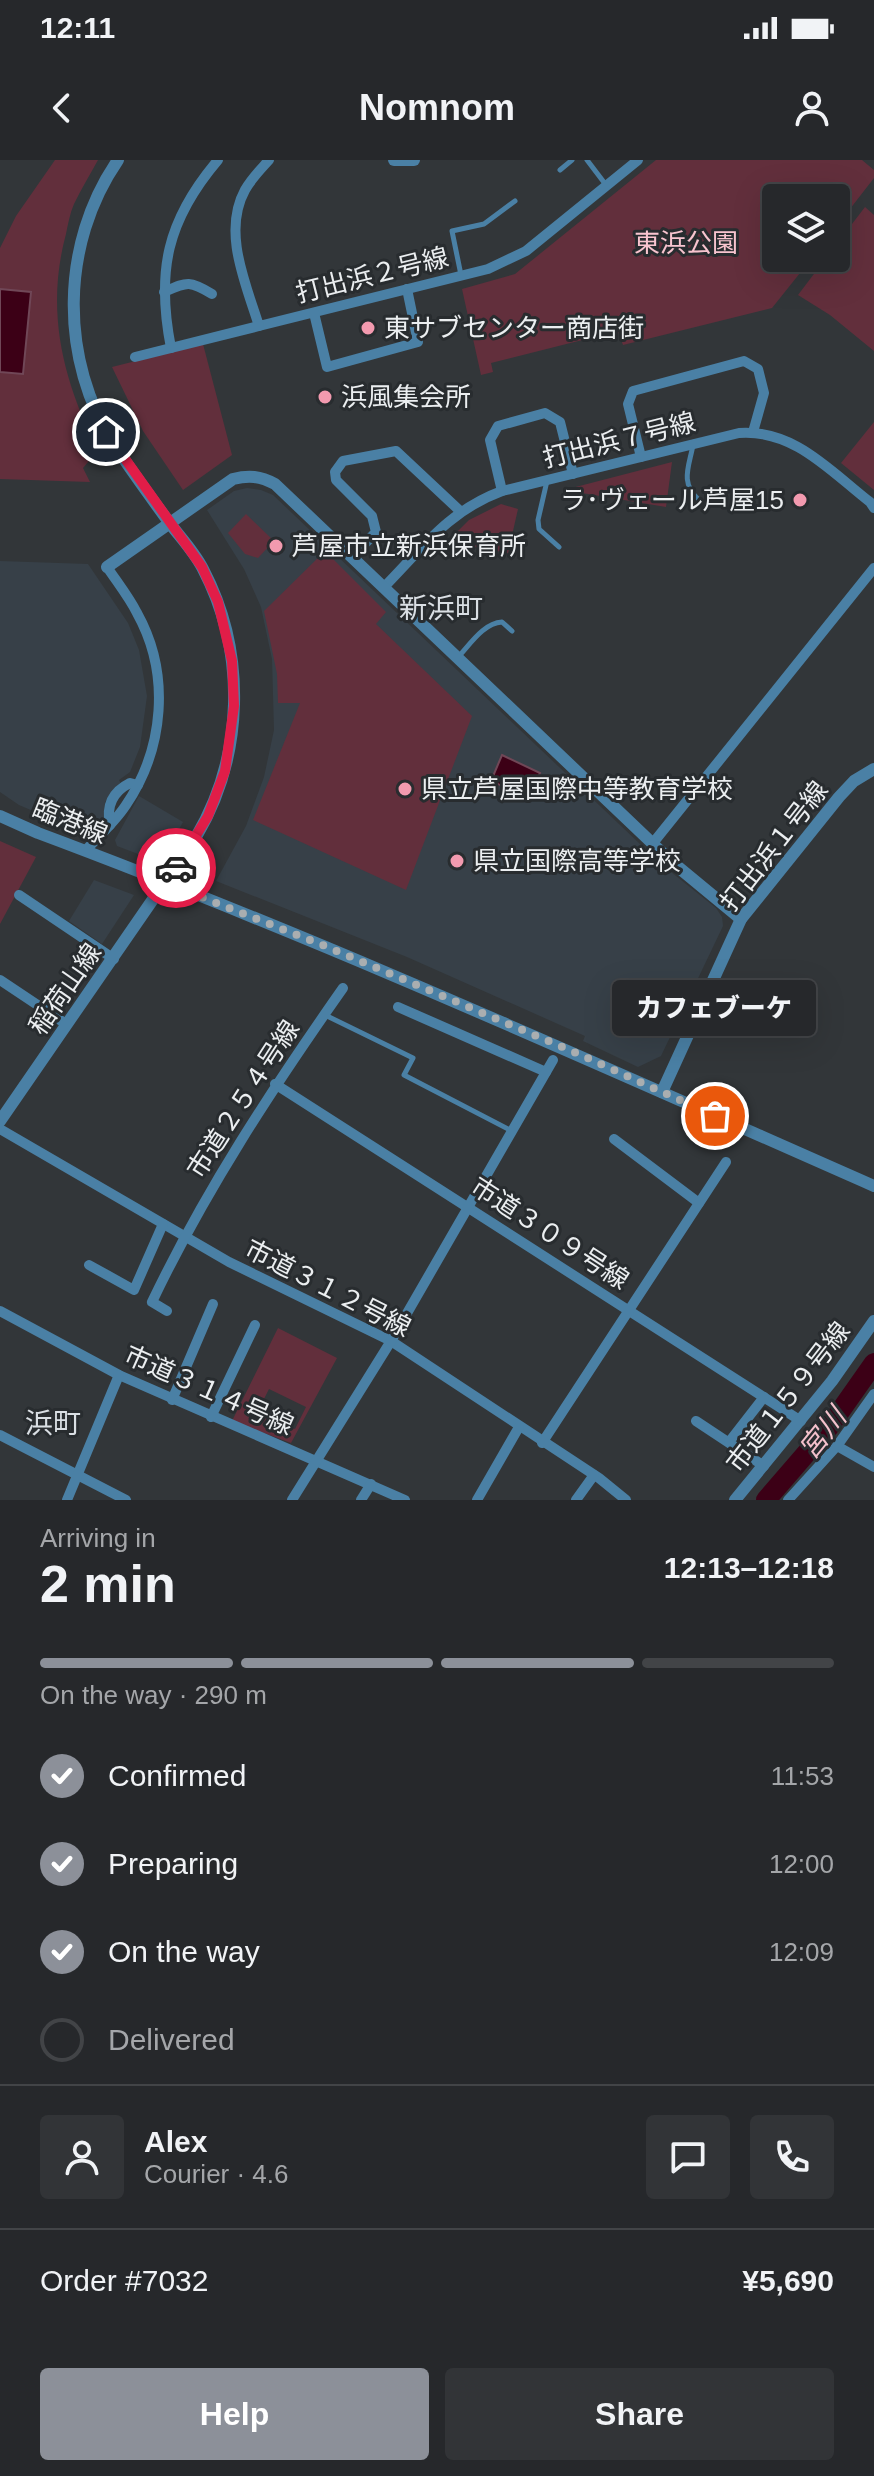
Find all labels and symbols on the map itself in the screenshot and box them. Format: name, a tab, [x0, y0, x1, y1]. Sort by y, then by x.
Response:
park label: 東浜公園	[634, 228, 738, 258]
street label: 打出浜２号線	[293, 242, 451, 308]
place label: 東サブセンター商店街	[384, 313, 644, 343]
marker: 東サブセンター商店街	[359, 319, 377, 337]
place label: 浜風集会所	[341, 382, 471, 412]
marker: 浜風集会所	[316, 388, 334, 406]
pin	[72, 398, 140, 466]
street label: 打出浜７号線	[540, 407, 698, 473]
place label: ラ･ヴェール芦屋15	[560, 485, 784, 515]
marker: ラ･ヴェール芦屋15	[791, 491, 809, 509]
place label: 芦屋市立新浜保育所	[292, 531, 526, 561]
marker: 芦屋市立新浜保育所	[267, 537, 285, 555]
district label: 新浜町	[399, 593, 483, 624]
place label: 県立芦屋国際中等教育学校	[421, 774, 733, 804]
street label: 打出浜１号線	[714, 775, 834, 917]
marker: 県立芦屋国際中等教育学校	[396, 780, 414, 798]
street label: 臨港線	[28, 792, 112, 850]
courier	[136, 828, 216, 908]
place label: 県立国際高等学校	[473, 846, 681, 876]
marker: 県立国際高等学校	[448, 852, 466, 870]
street label: 稲荷山線	[23, 938, 107, 1040]
callout: カフェブーケ	[613, 980, 817, 1036]
street label: 市道２５４号線	[181, 1015, 305, 1183]
pin	[681, 1082, 749, 1150]
street label: 市道３０９号線	[466, 1171, 634, 1295]
street label: 市道３１２号線	[240, 1233, 416, 1343]
street label: 市道１５９号線	[720, 1316, 856, 1478]
street label: 市道３１４号線	[120, 1339, 298, 1441]
water label: 宮川	[793, 1399, 854, 1465]
district label: 浜町	[25, 1408, 81, 1439]

